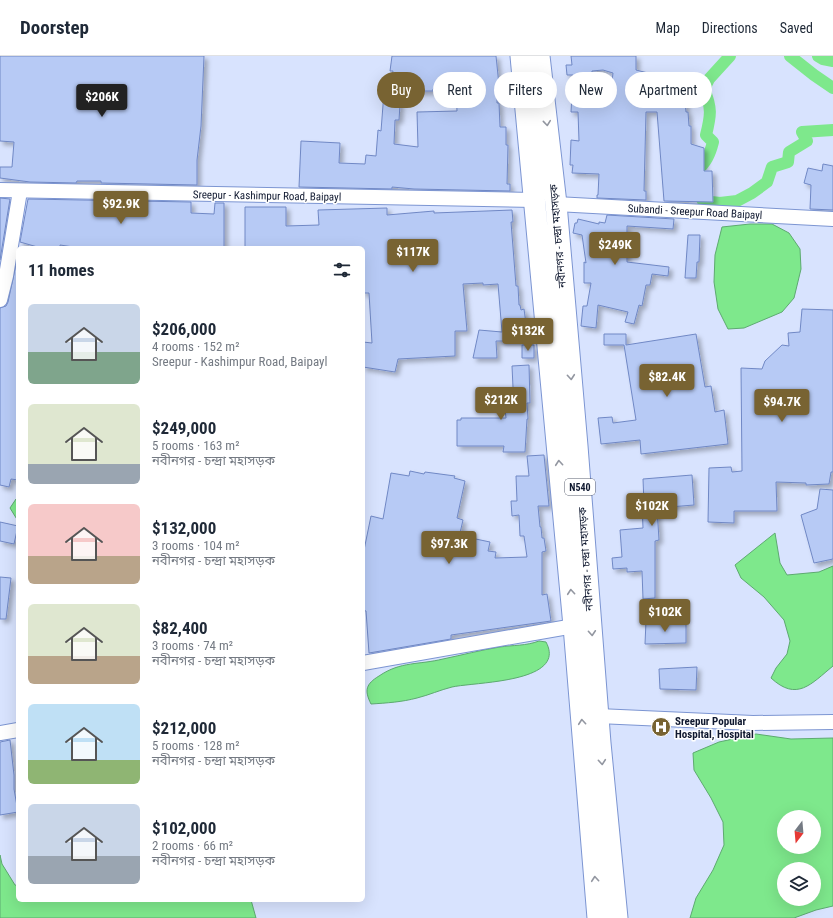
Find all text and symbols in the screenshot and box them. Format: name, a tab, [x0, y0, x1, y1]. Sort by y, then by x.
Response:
text: Doorstep	[20, 16, 89, 39]
text: Map	[656, 20, 680, 36]
text: Directions	[702, 20, 758, 36]
text: Saved	[780, 20, 813, 36]
chip: Buy	[377, 72, 425, 108]
chip: Rent	[433, 72, 486, 108]
chip: Filters	[494, 72, 557, 108]
chip: New	[565, 72, 617, 108]
chip: Apartment	[625, 72, 712, 108]
pin: $206K	[74, 84, 130, 118]
text: $206K	[85, 89, 119, 104]
one-way arrow	[542, 120, 551, 126]
street label: নবীনগর - চন্দ্রা মহাসড়ক	[547, 183, 569, 289]
street label: Sreepur - Kashimpur Road, Baipayl	[193, 188, 341, 204]
pin: $92.9K	[88, 191, 154, 225]
text: $92.9K	[102, 196, 140, 211]
street label: Subandi - Sreepur Road Baipayl	[627, 202, 763, 222]
pin: $249K	[587, 232, 643, 266]
text: $249K	[598, 237, 632, 252]
pin: $117K	[385, 239, 441, 273]
text: $117K	[396, 244, 430, 259]
icon: filters	[331, 259, 353, 281]
text: 11 homes	[28, 260, 94, 280]
pin: $132K	[500, 318, 556, 352]
text: $206,000	[152, 319, 216, 339]
icon: home	[60, 320, 108, 368]
text: $132K	[511, 323, 545, 338]
text: 4 rooms · 152 m²	[152, 339, 239, 354]
text: Sreepur - Kashimpur Road, Baipayl	[152, 354, 327, 369]
pin: $82.4K	[634, 364, 700, 398]
text: $82.4K	[648, 369, 686, 384]
one-way arrow	[567, 374, 576, 380]
pin: $212K	[473, 387, 529, 421]
pin: $94.7K	[749, 389, 815, 423]
text: $212K	[484, 392, 518, 407]
text: $94.7K	[763, 394, 801, 409]
text: $249,000	[152, 418, 216, 438]
icon: home	[60, 420, 108, 468]
text: 5 rooms · 163 m²	[152, 438, 239, 453]
text: নবীনগর - চন্দ্রা মহাসড়ক	[152, 453, 275, 468]
one-way arrow	[554, 460, 563, 466]
road number: N540	[565, 479, 595, 495]
pin: $102K	[624, 493, 680, 527]
text: $102K	[635, 498, 669, 513]
street label: নবীনগর - চন্দ্রা মহাসড়ক	[576, 506, 596, 612]
text: $132,000	[152, 518, 216, 538]
icon: home	[60, 520, 108, 568]
pin: $97.3K	[416, 531, 482, 565]
text: $97.3K	[430, 536, 468, 551]
text: 3 rooms · 104 m²	[152, 538, 239, 553]
text: নবীনগর - চন্দ্রা মহাসড়ক	[152, 553, 275, 568]
one-way arrow	[566, 589, 575, 595]
pin: $102K	[637, 599, 693, 633]
text: $102K	[648, 604, 682, 619]
text: $82,400	[152, 618, 208, 638]
icon: home	[60, 620, 108, 668]
one-way arrow	[587, 630, 596, 636]
text: 3 rooms · 74 m²	[152, 638, 233, 653]
text: নবীনগর - চন্দ্রা মহাসড়ক	[152, 653, 275, 668]
place label: Sreepur Popular Hospital, Hospital	[675, 715, 754, 741]
hospital icon: Sreepur Popular Hospital, Hospital	[650, 716, 672, 738]
text: $212,000	[152, 718, 216, 738]
one-way arrow	[577, 719, 586, 725]
icon: home	[60, 720, 108, 768]
text: 5 rooms · 128 m²	[152, 738, 239, 753]
text: নবীনগর - চন্দ্রা মহাসড়ক	[152, 753, 275, 768]
one-way arrow	[598, 759, 607, 765]
north arrow	[777, 810, 821, 854]
map controls	[777, 810, 821, 906]
text: $102,000	[152, 818, 216, 838]
icon: home	[60, 820, 108, 868]
text: 2 rooms · 66 m²	[152, 838, 233, 853]
text: নবীনগর - চন্দ্রা মহাসড়ক	[152, 853, 275, 868]
button: layers	[777, 862, 821, 906]
one-way arrow	[591, 876, 600, 882]

